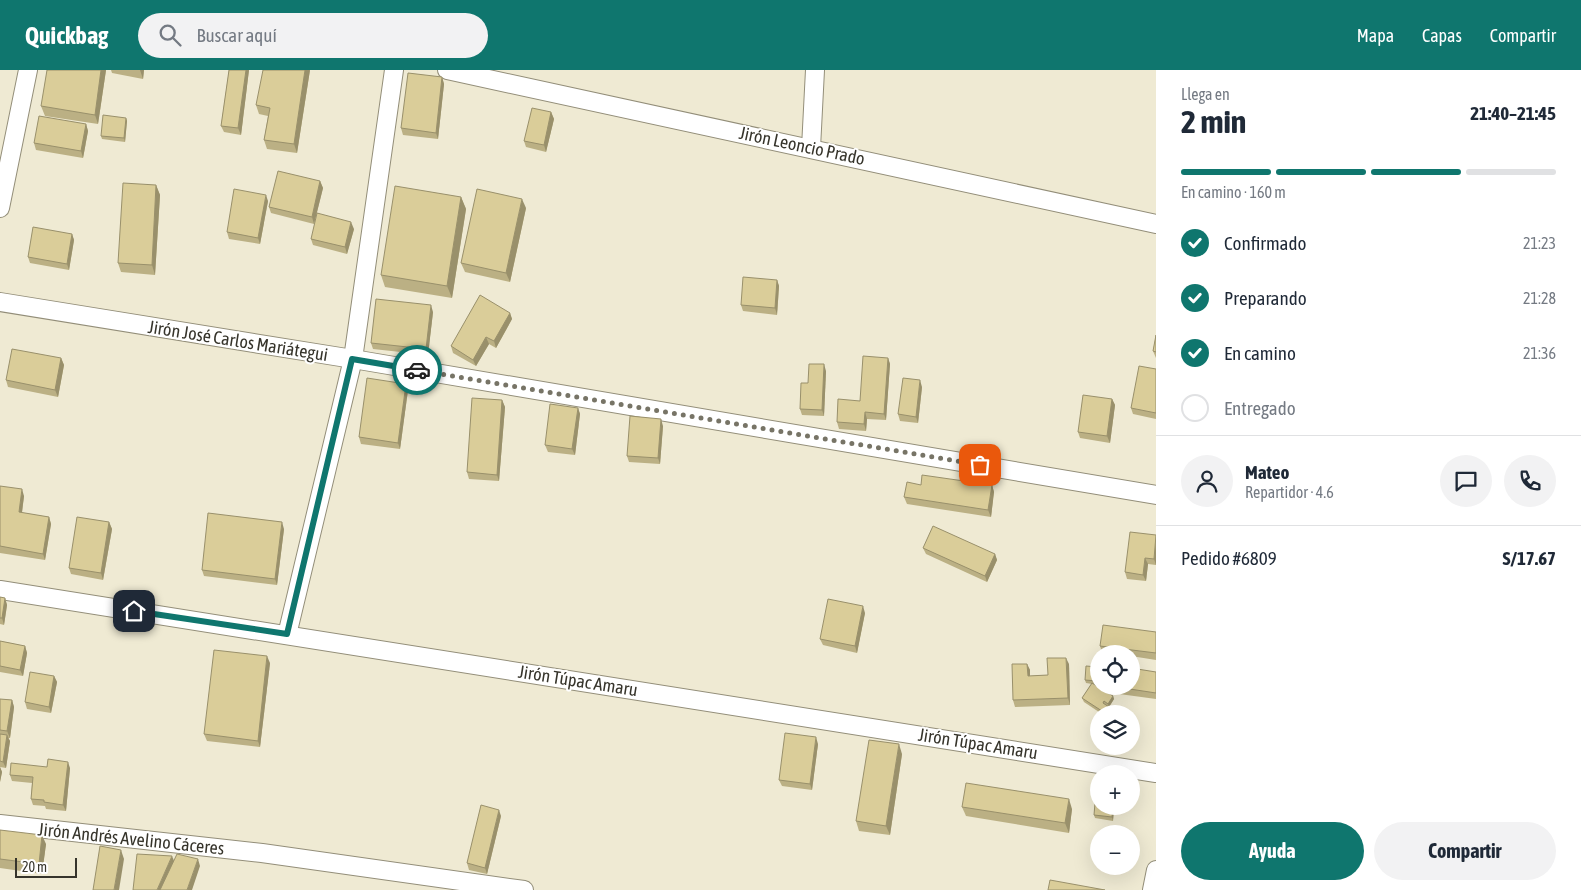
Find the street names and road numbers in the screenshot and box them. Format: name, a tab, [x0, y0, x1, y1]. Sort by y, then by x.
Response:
street label: Jirón Leoncio Prado	[737, 122, 867, 169]
street label: Jirón José Carlos Mariátegui	[147, 316, 329, 365]
street label: Jirón Túpac Amaru	[517, 661, 639, 700]
street label: Jirón Túpac Amaru	[917, 724, 1039, 763]
street label: Jirón Andrés Avelino Cáceres	[37, 818, 225, 859]

